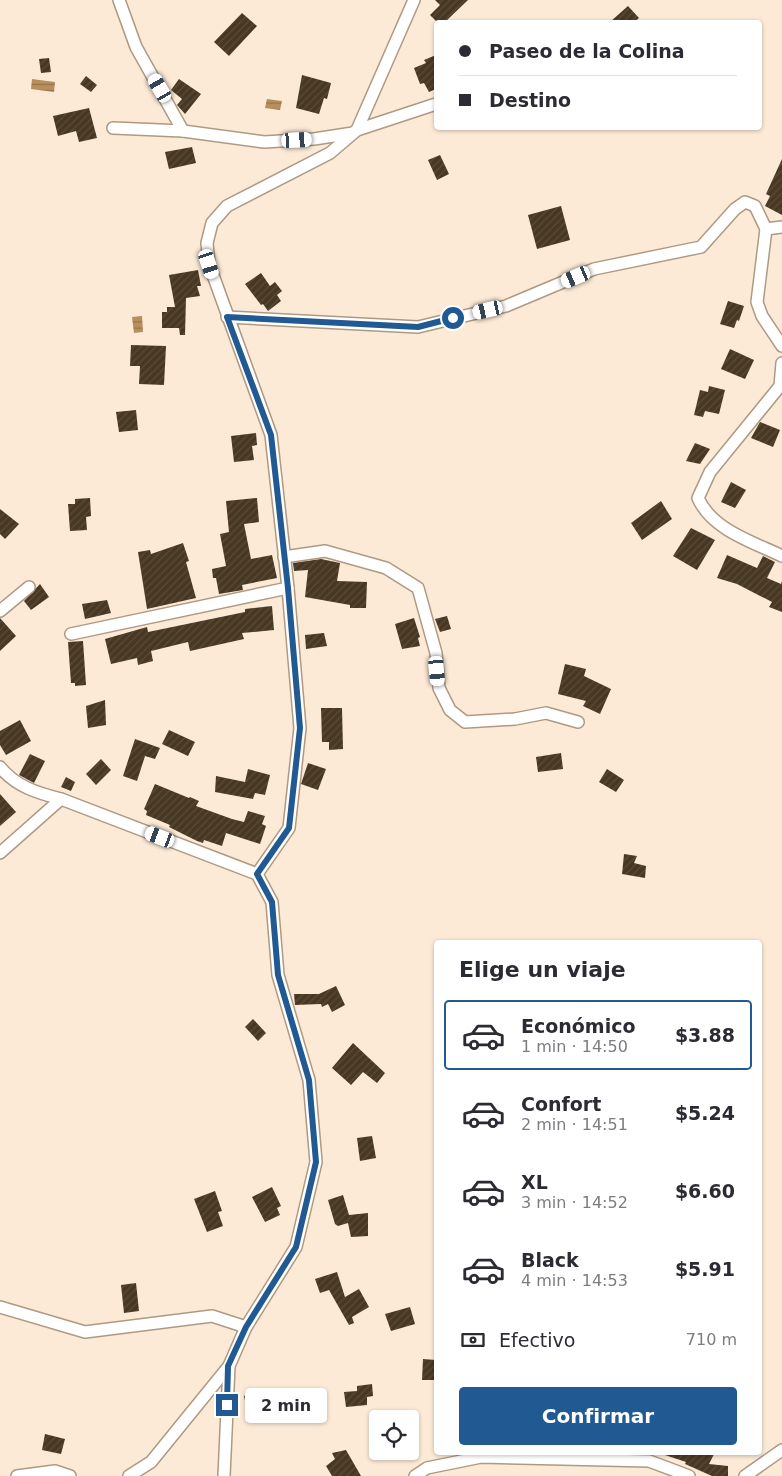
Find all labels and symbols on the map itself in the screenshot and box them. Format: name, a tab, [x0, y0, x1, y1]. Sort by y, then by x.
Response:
car	[146, 71, 173, 105]
car	[281, 132, 312, 148]
car	[197, 247, 220, 281]
car	[559, 264, 592, 290]
car	[471, 299, 504, 321]
route start	[442, 307, 464, 329]
car	[428, 655, 445, 687]
car	[143, 825, 176, 849]
callout: 2 min	[244, 1388, 327, 1422]
route end	[216, 1394, 238, 1416]

